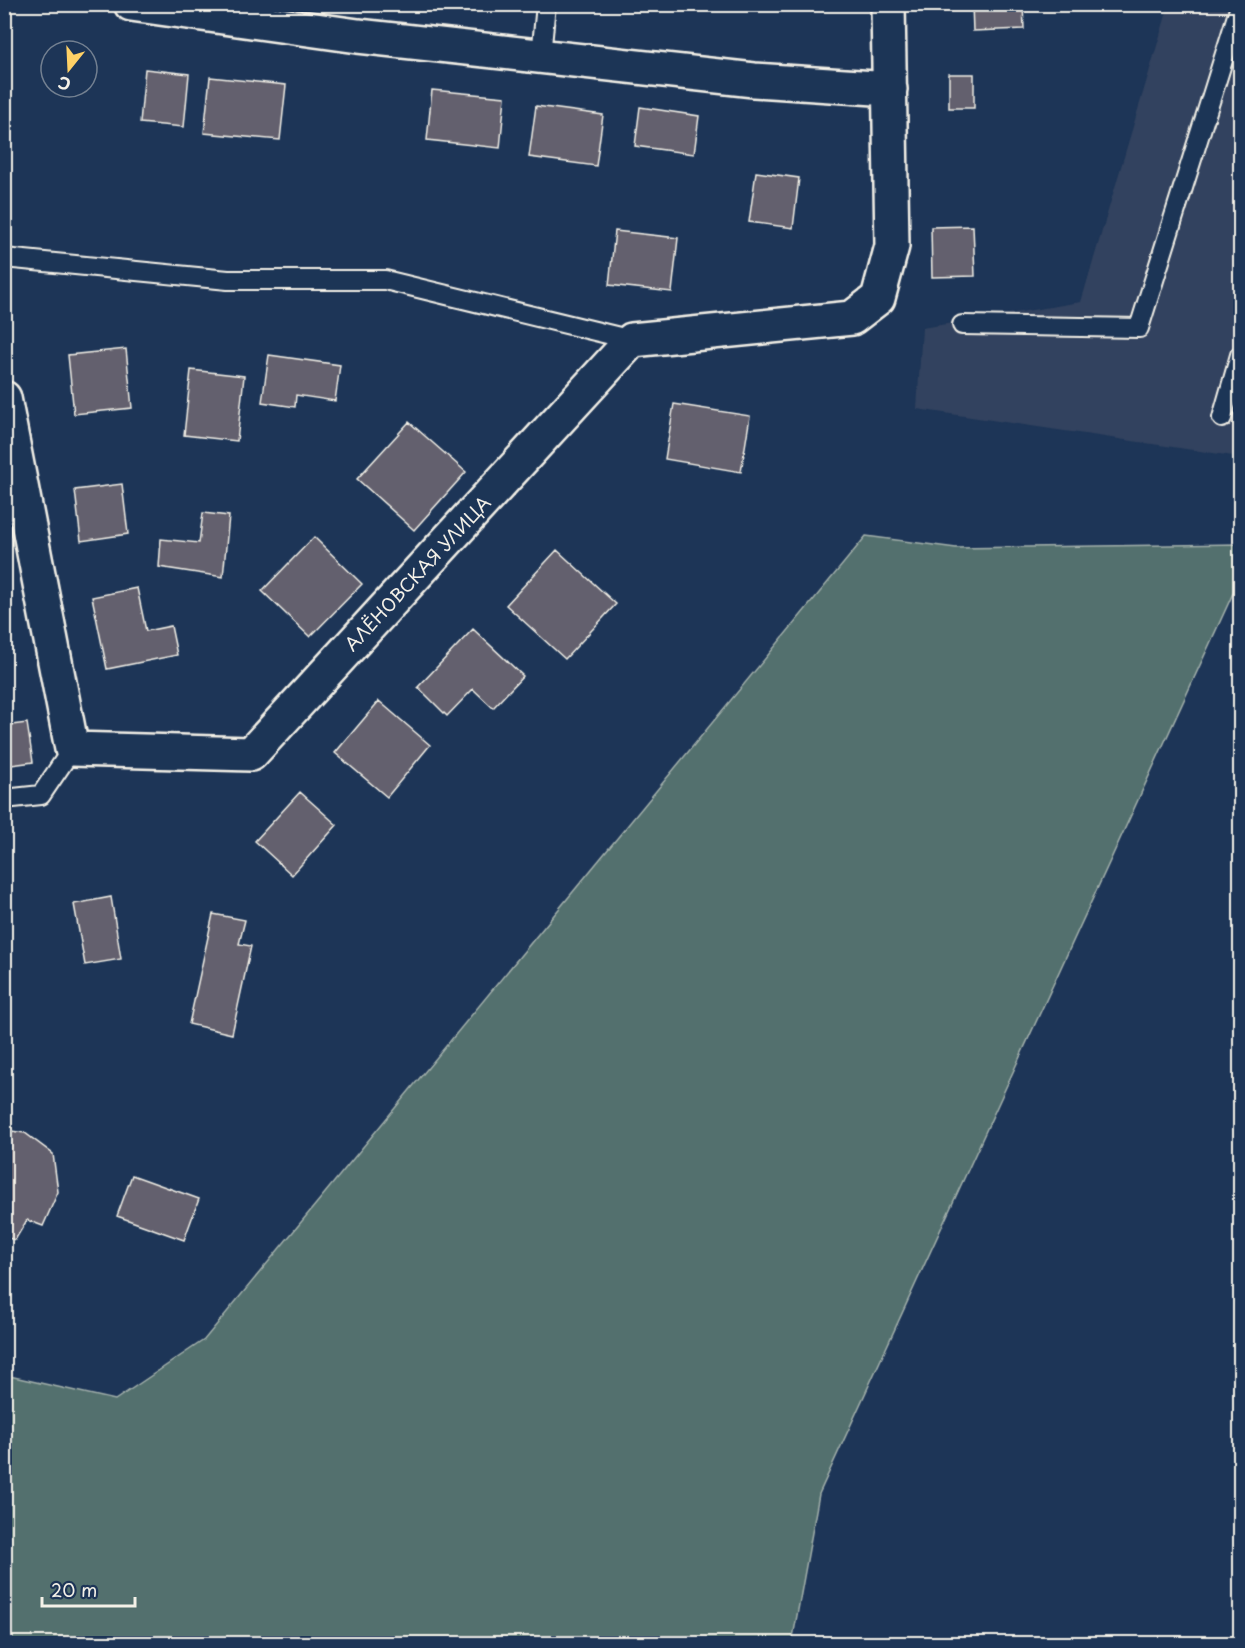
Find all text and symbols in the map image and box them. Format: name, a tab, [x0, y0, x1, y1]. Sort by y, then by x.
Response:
north arrow	[39, 39, 99, 99]
text: С	[55, 71, 73, 97]
street label: АЛЁНОВСКАЯ УЛИЦА	[338, 489, 496, 657]
scale bar	[42, 1570, 135, 1608]
text: 20 m	[51, 1576, 97, 1603]

